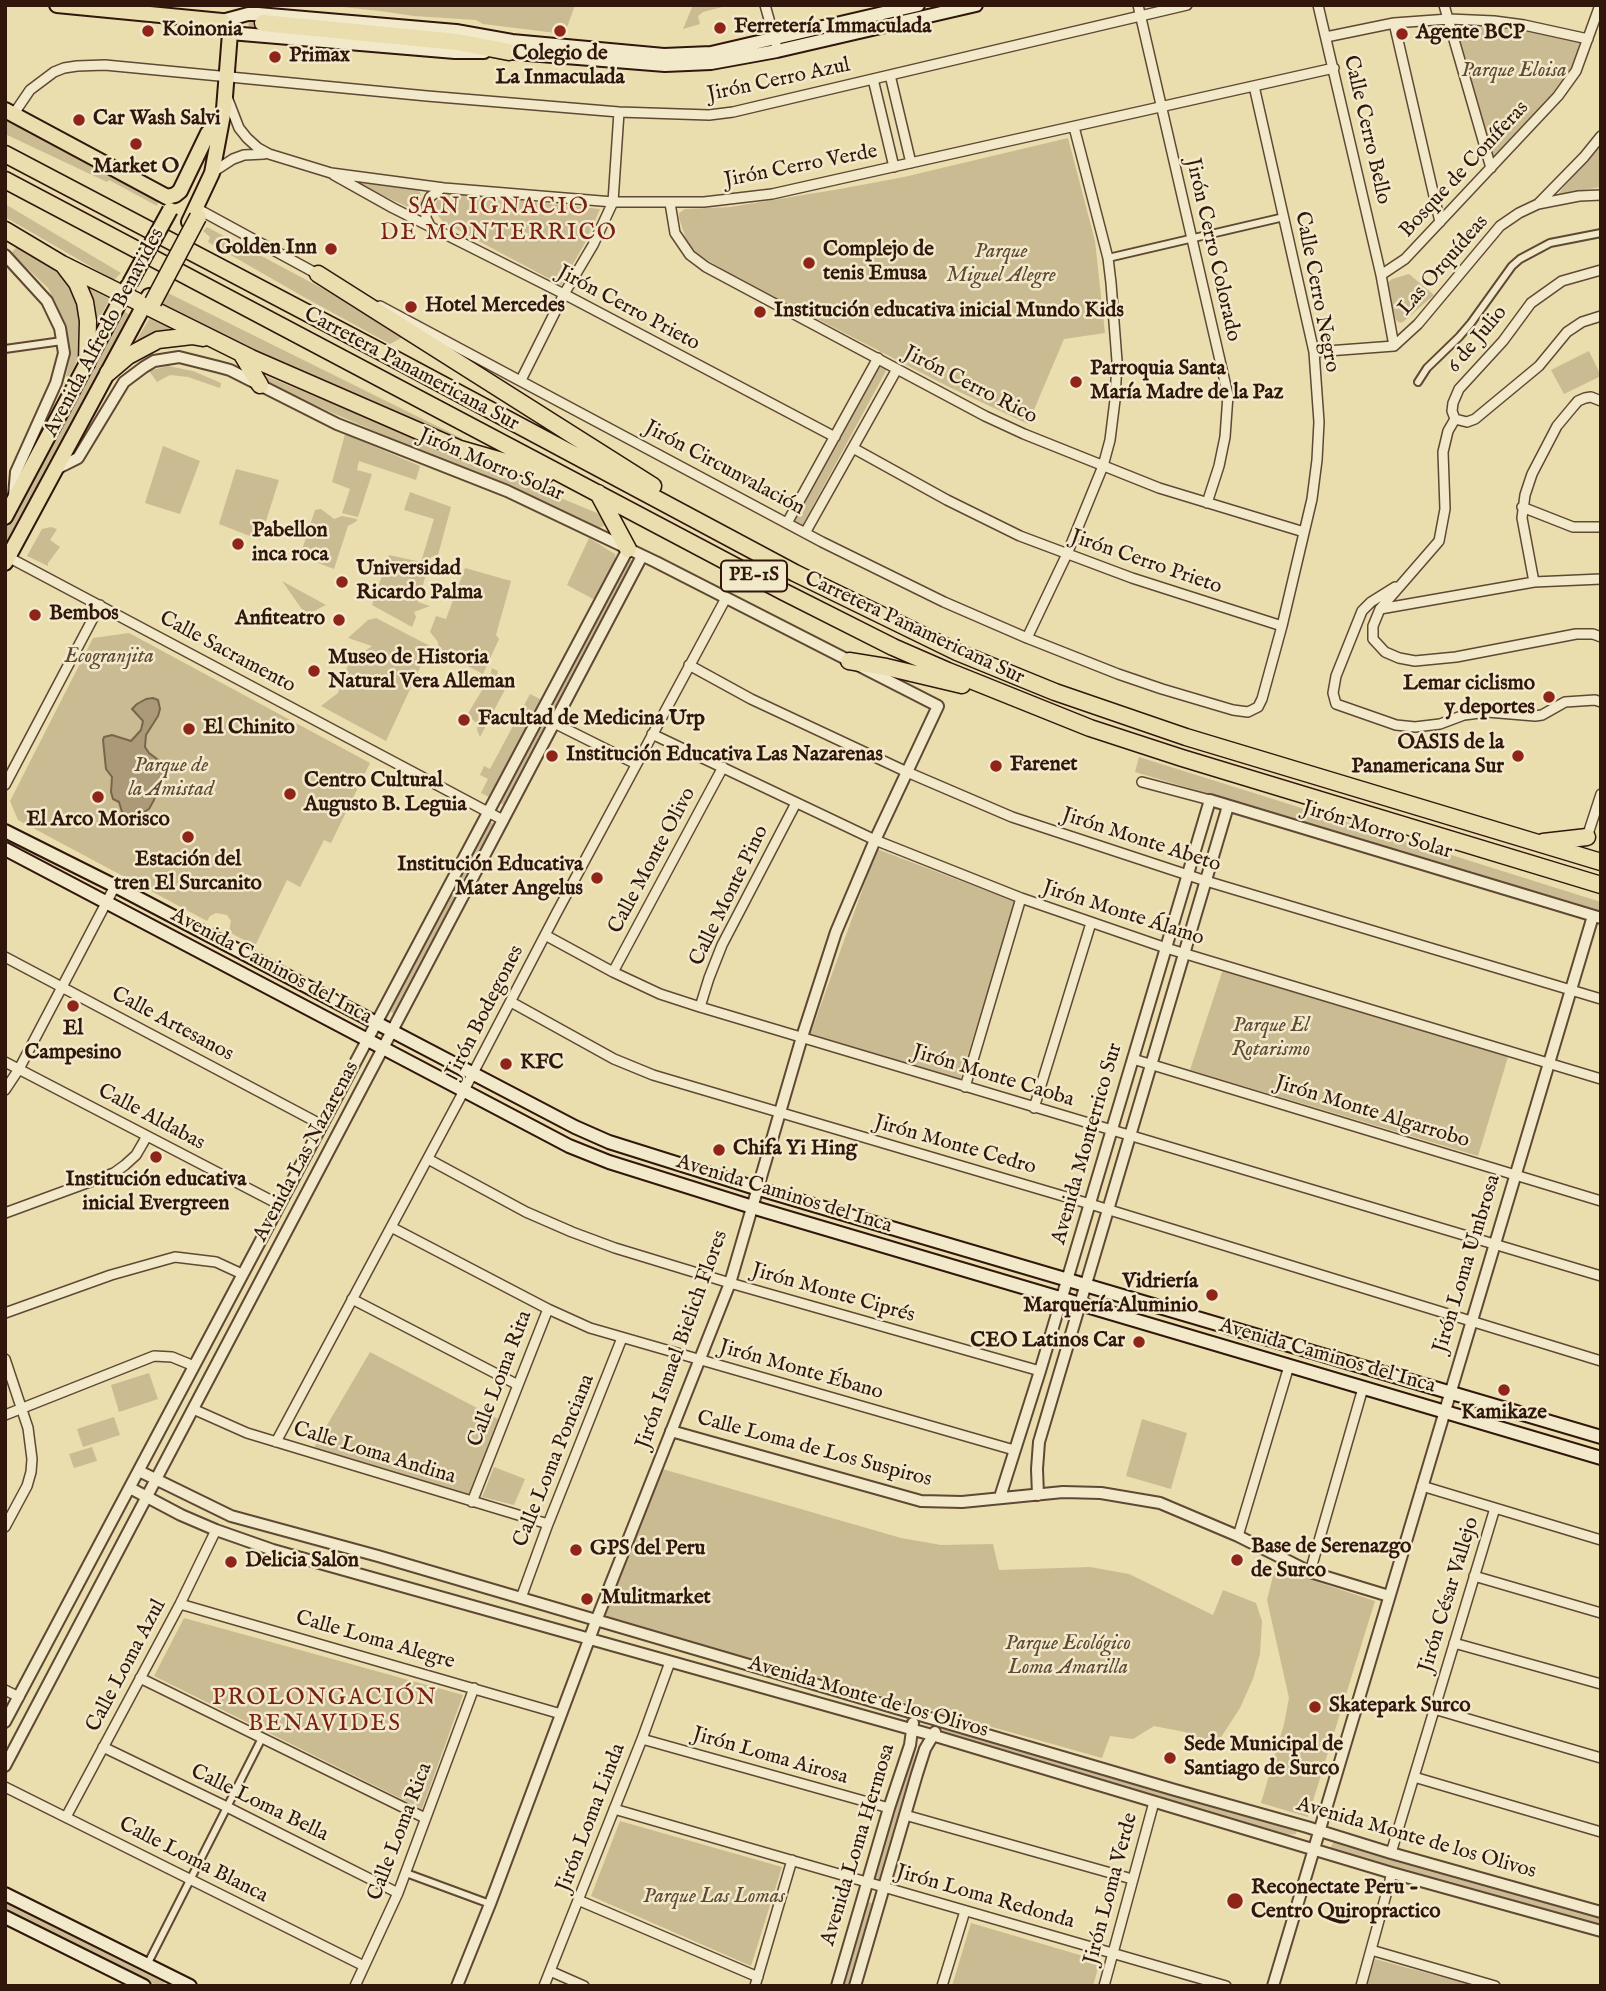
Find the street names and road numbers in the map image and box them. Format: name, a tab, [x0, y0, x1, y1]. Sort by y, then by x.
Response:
street label: Calle Cerro Bello	[1337, 53, 1395, 207]
street label: Jirón Cerro Azul	[705, 54, 853, 108]
street label: Bosque de Coníferas	[1395, 96, 1535, 244]
street label: Jirón Cerro Verde	[722, 140, 880, 194]
street label: Jirón Cerro Colorado	[1179, 156, 1245, 344]
street label: Calle Cerro Negro	[1288, 209, 1344, 375]
street label: Las Orquídeas	[1393, 210, 1495, 322]
street label: Avenida Alfredo Benavides	[39, 224, 171, 442]
street label: Jirón Cerro Prieto	[552, 261, 704, 357]
street label: 6 de Julio	[1443, 301, 1513, 379]
street label: Carretera Panamericana Sur	[299, 303, 523, 437]
street label: Jirón Cerro Rico	[899, 342, 1041, 430]
street label: Jirón Circunvalación	[640, 416, 808, 522]
street label: Jirón Morro Solar	[415, 424, 567, 508]
street label: Jirón Cerro Prieto	[1067, 525, 1225, 601]
road number: PE-1S	[721, 561, 787, 592]
street label: Carretera Panamericana Sur	[800, 567, 1028, 691]
street label: Calle Sacramento	[155, 606, 299, 700]
street label: Calle Monte Olivo	[604, 784, 702, 938]
street label: Jirón Morro Solar	[1299, 796, 1455, 866]
street label: Jirón Monte Abeto	[1058, 803, 1224, 879]
street label: Calle Monte Pino	[685, 822, 775, 970]
street label: Jirón Monte Álamo	[1039, 876, 1207, 952]
street label: Avenida Caminos del Inca	[166, 903, 376, 1031]
street label: Jirón Bodegones	[442, 941, 530, 1083]
street label: Calle Artesanos	[107, 982, 237, 1068]
street label: Jirón Monte Caoba	[909, 1040, 1077, 1114]
street label: Avenida Monterrico Sur	[1047, 1040, 1129, 1248]
street label: Avenida Las Nazarenas	[249, 1058, 365, 1246]
street label: Jirón Monte Algarrobo	[1272, 1071, 1472, 1155]
street label: Calle Aldabas	[93, 1079, 209, 1157]
street label: Jirón Monte Cedro	[871, 1111, 1039, 1181]
street label: Avenida Caminos del Inca	[673, 1150, 895, 1240]
street label: Jirón Loma Umbrosa	[1429, 1172, 1507, 1356]
street label: Jirón Ismael Bielich Flores	[632, 1227, 734, 1453]
street label: Jirón Monte Ciprés	[748, 1259, 918, 1329]
street label: Calle Loma Rita	[463, 1307, 539, 1451]
street label: Avenida Caminos del Inca	[1216, 1314, 1438, 1400]
street label: Jirón Monte Ébano	[716, 1336, 886, 1406]
street label: Calle Loma Ponciana	[509, 1371, 601, 1551]
street label: Calle Loma de Los Suspiros	[694, 1406, 934, 1494]
street label: Calle Loma Andina	[290, 1417, 458, 1491]
street label: Jirón César Vallejo	[1414, 1514, 1486, 1676]
street label: Calle Loma Azul	[81, 1595, 173, 1737]
street label: Calle Loma Alegre	[293, 1606, 457, 1676]
street label: Avenida Monte de los Olivos	[745, 1652, 991, 1744]
street label: Jirón Loma Airosa	[689, 1723, 851, 1791]
street label: Jirón Loma Linda	[552, 1740, 632, 1896]
street label: Avenida Loma Hermosa	[816, 1741, 902, 1949]
street label: Calle Loma Bella	[186, 1760, 332, 1848]
street label: Calle Loma Rica	[363, 1760, 439, 1904]
street label: Avenida Monte de los Olivos	[1293, 1793, 1539, 1885]
street label: Jirón Loma Verde	[1080, 1810, 1144, 1968]
street label: Calle Loma Blanca	[114, 1813, 272, 1909]
street label: Jirón Loma Redonda	[893, 1860, 1077, 1936]

